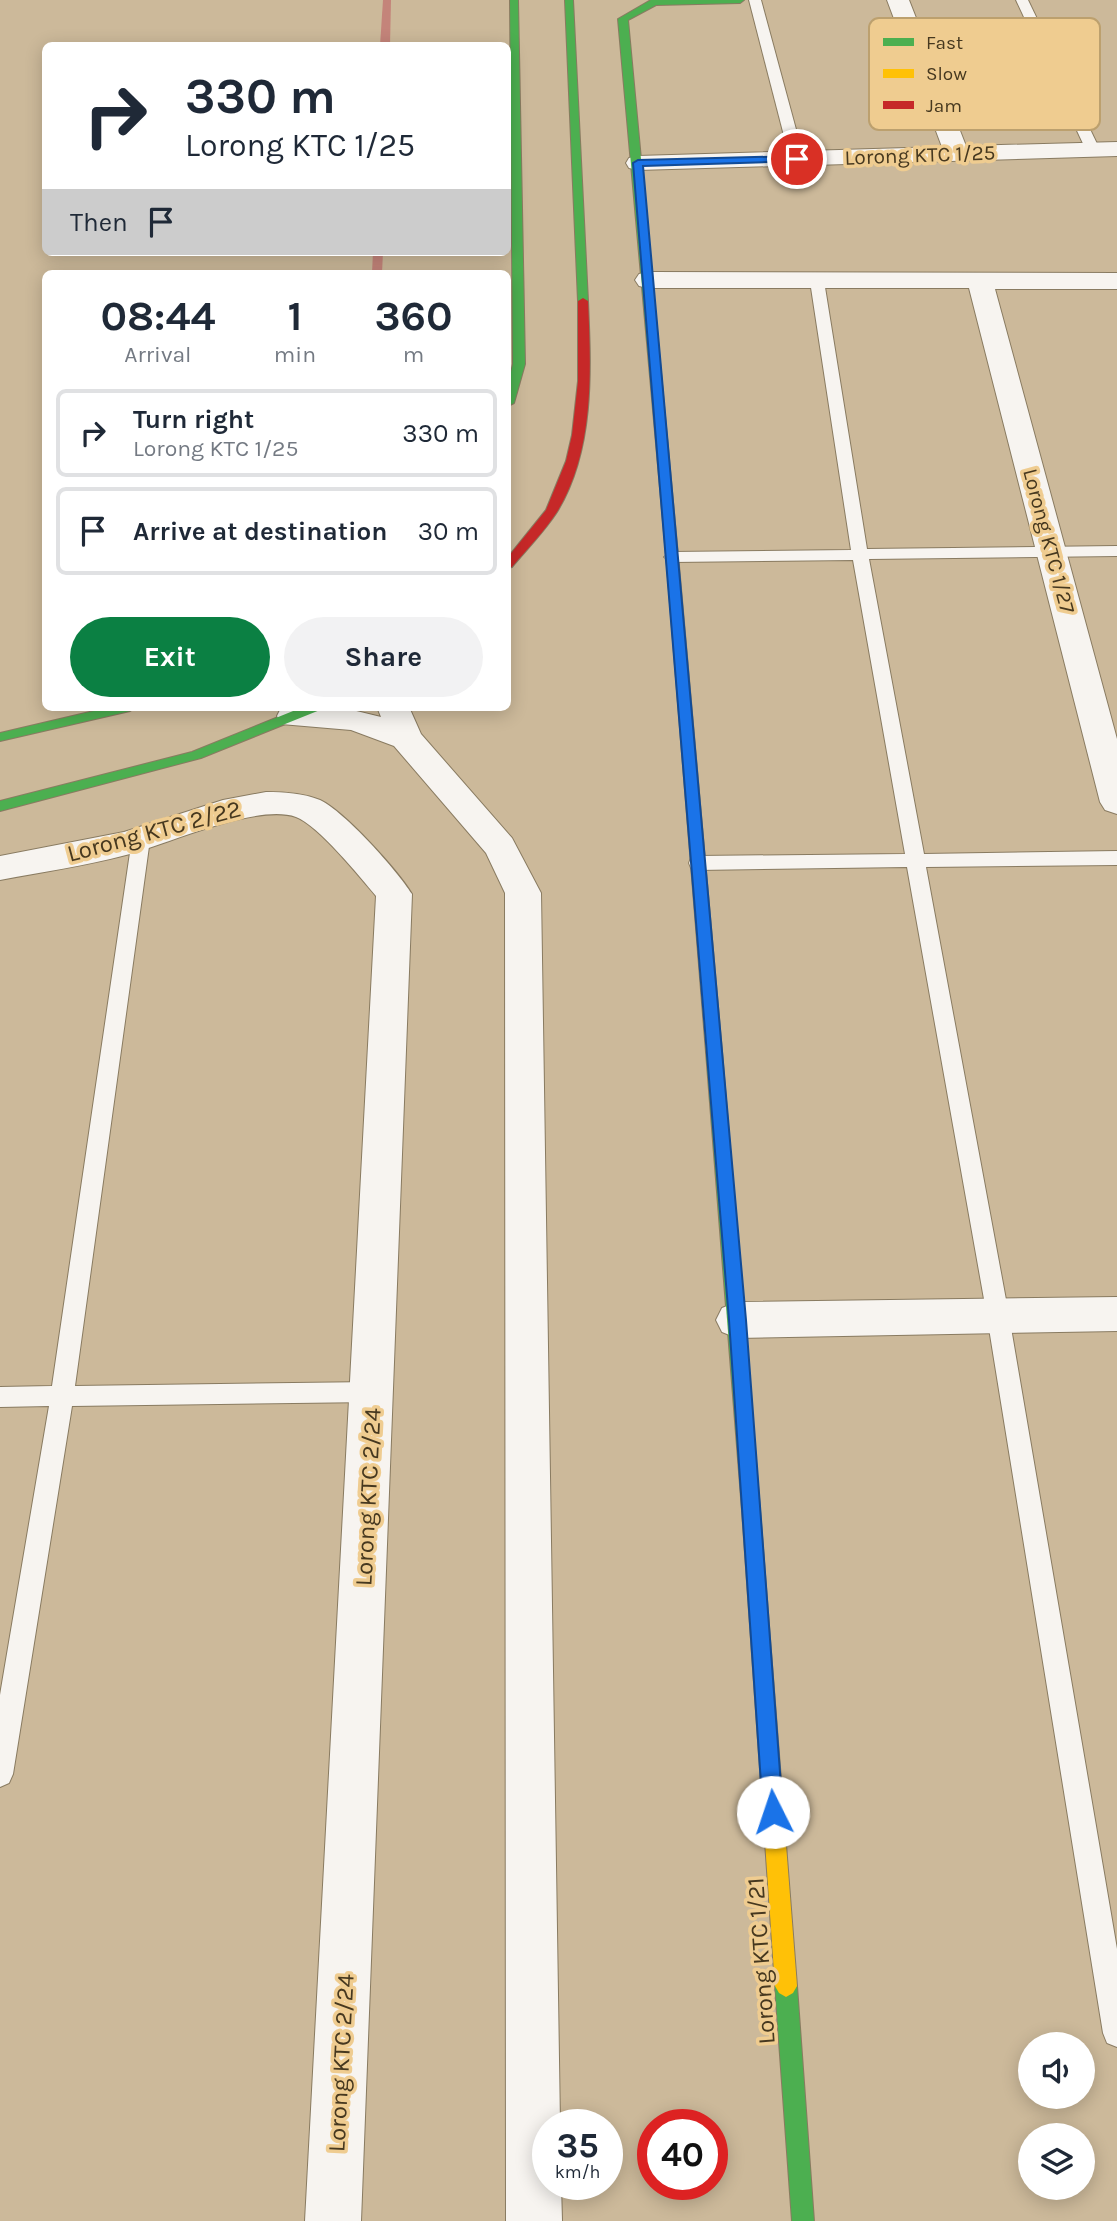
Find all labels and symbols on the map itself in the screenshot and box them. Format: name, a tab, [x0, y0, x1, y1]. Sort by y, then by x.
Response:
legend	[869, 18, 1100, 130]
text: Fast	[926, 32, 963, 54]
text: Slow	[926, 63, 967, 85]
text: Jam	[926, 95, 962, 117]
pin	[767, 129, 827, 189]
street label: Lorong KTC 1/25	[844, 140, 996, 170]
street label: Lorong KTC 1/27	[1018, 466, 1080, 616]
street label: Lorong KTC 2/22	[64, 794, 244, 868]
street label: Lorong KTC 2/24	[349, 1407, 387, 1587]
position arrow	[736, 1775, 810, 1849]
street label: Lorong KTC 1/21	[741, 1877, 781, 2045]
street label: Lorong KTC 2/24	[322, 1973, 360, 2153]
speed limit sign: 40	[637, 2109, 728, 2200]

